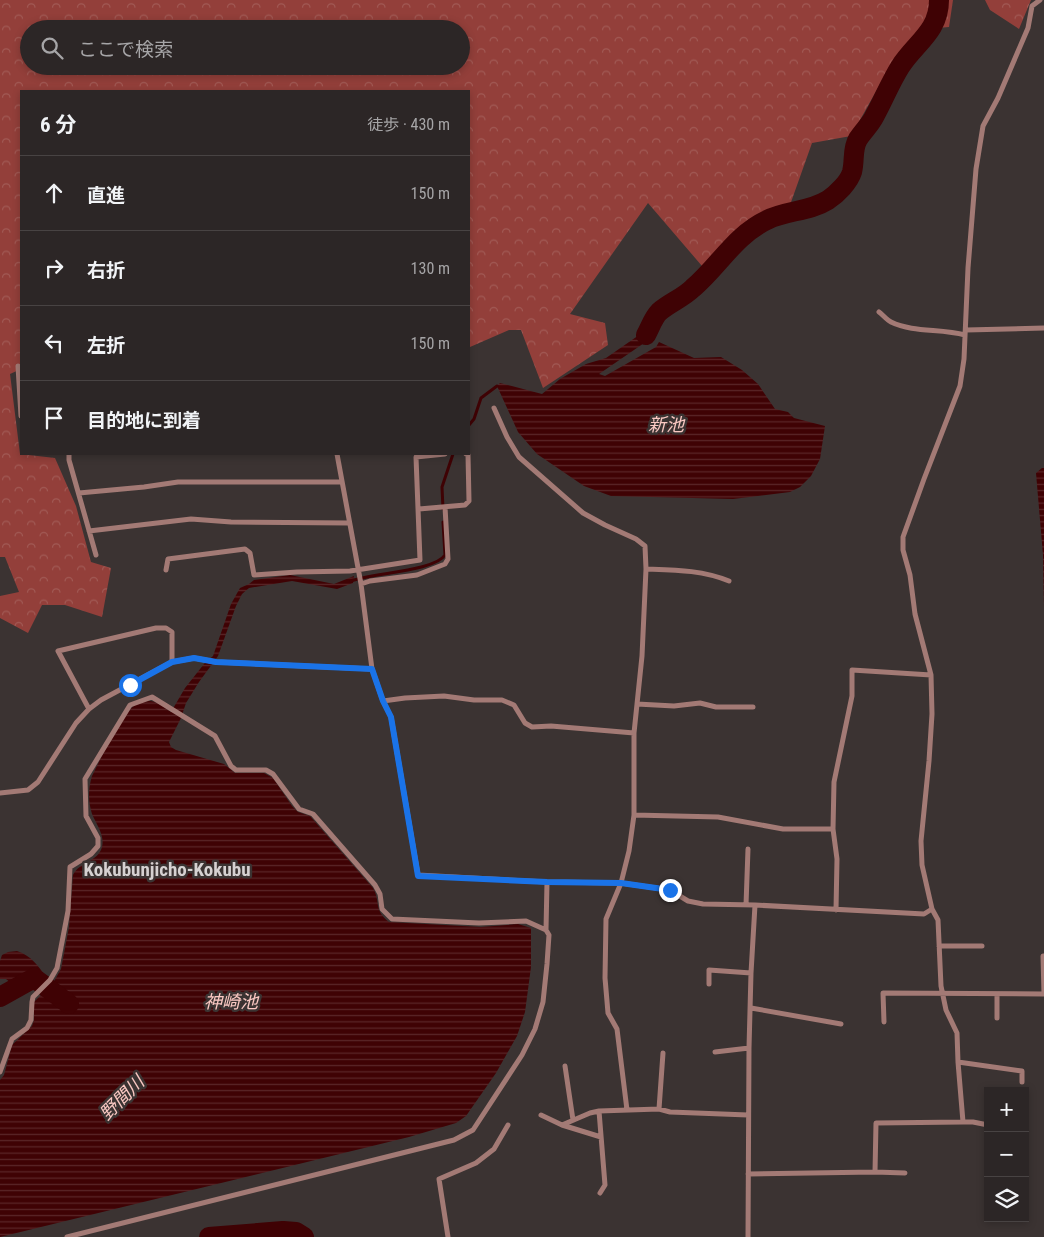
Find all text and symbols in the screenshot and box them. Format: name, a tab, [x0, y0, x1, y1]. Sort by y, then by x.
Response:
search box	[20, 20, 470, 75]
icon: search	[38, 34, 66, 62]
text: ここで検索	[78, 38, 173, 61]
text: 6 分	[40, 113, 76, 137]
text: 徒歩 · 430 m	[367, 115, 450, 134]
icon: ahead	[40, 179, 68, 207]
text: 直進	[87, 184, 125, 207]
text: 150 m	[411, 184, 450, 203]
icon: right	[40, 254, 68, 282]
text: 右折	[87, 259, 125, 282]
text: 130 m	[411, 259, 450, 278]
icon: left	[40, 329, 68, 357]
text: 左折	[87, 334, 125, 357]
text: 150 m	[411, 334, 450, 353]
icon: arrive	[40, 404, 68, 432]
text: 目的地に到着	[87, 409, 201, 432]
water label: 新池	[648, 414, 686, 435]
route start	[119, 674, 142, 697]
district label: Kokubunjicho-Kokubu	[84, 858, 250, 881]
route end	[659, 879, 682, 902]
water label: 神崎池	[204, 991, 260, 1012]
water label: 野間川	[95, 1070, 150, 1124]
map controls	[984, 1087, 1029, 1222]
button: +	[984, 1087, 1029, 1132]
button: −	[984, 1132, 1029, 1177]
button: layers	[984, 1177, 1029, 1222]

